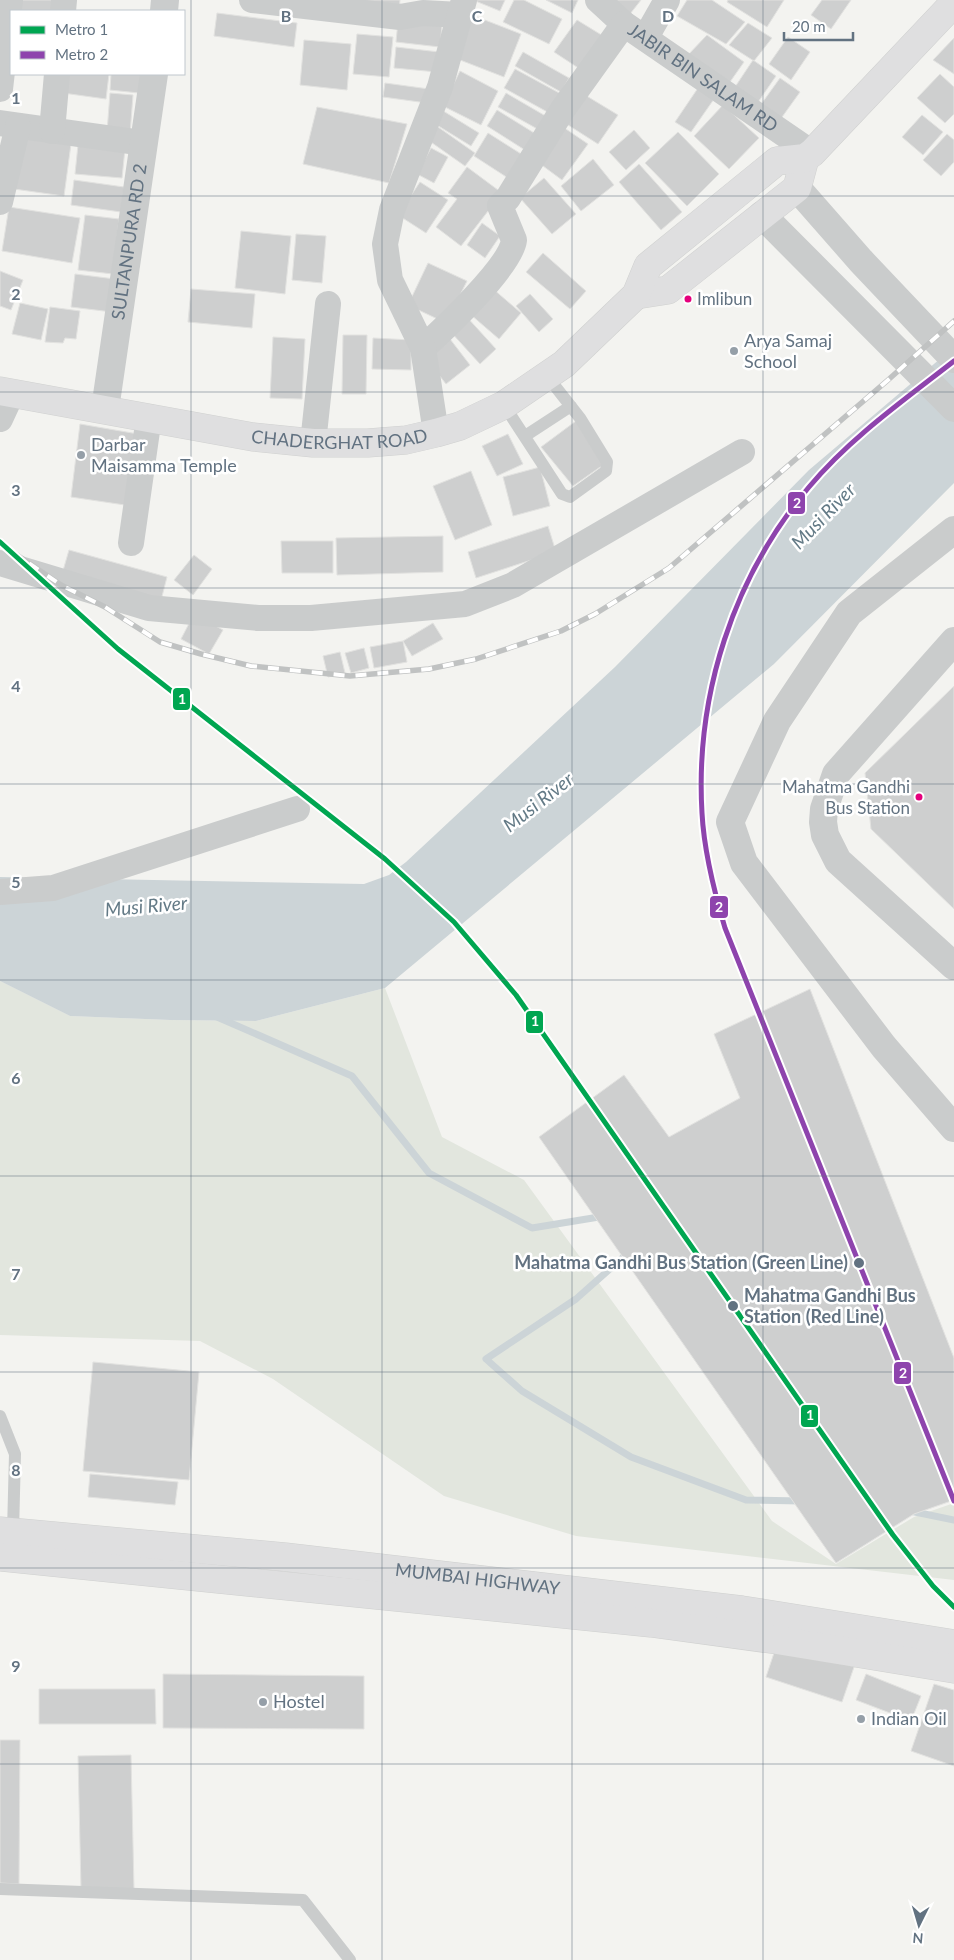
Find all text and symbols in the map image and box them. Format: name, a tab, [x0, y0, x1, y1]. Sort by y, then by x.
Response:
text: B	[281, 6, 291, 25]
text: C	[472, 6, 483, 25]
text: D	[662, 6, 674, 25]
legend	[10, 10, 185, 75]
scale bar	[784, 10, 853, 42]
text: 20 m	[792, 17, 826, 35]
street label: JABIR BIN SALAM RD	[624, 18, 782, 136]
text: Metro 1	[55, 20, 108, 38]
text: Metro 2	[55, 45, 108, 63]
text: 1	[11, 88, 21, 107]
street label: SULTANPURA RD 2	[106, 162, 151, 321]
text: 2	[11, 284, 21, 303]
place label: Imlibun	[697, 288, 752, 309]
marker: Imlibun	[683, 294, 693, 304]
place label: Arya Samaj School	[744, 329, 832, 372]
marker: Arya Samaj School	[728, 345, 740, 357]
street label: CHADERGHAT ROAD	[250, 423, 430, 453]
place label: Darbar Maisamma Temple	[91, 433, 237, 476]
marker: Darbar Maisamma Temple	[75, 449, 87, 461]
water label: Musi River	[786, 478, 860, 553]
text: 3	[11, 480, 21, 499]
line badge: 2	[787, 491, 806, 515]
text: 2	[793, 494, 801, 511]
text: 4	[11, 676, 21, 695]
line badge: 1	[172, 687, 191, 711]
text: 1	[178, 690, 186, 707]
water label: Musi River	[498, 767, 578, 836]
place label: Mahatma Gandhi Bus Station	[782, 776, 910, 818]
marker: Mahatma Gandhi Bus Station	[914, 792, 924, 802]
text: 5	[11, 872, 21, 891]
water label: Musi River	[104, 890, 189, 921]
line badge: 2	[709, 895, 729, 919]
text: 2	[715, 898, 723, 915]
line badge: 1	[525, 1010, 544, 1034]
text: 1	[531, 1012, 539, 1029]
text: 6	[11, 1068, 21, 1087]
place label: Mahatma Gandhi Bus Station (Green Line)	[514, 1251, 848, 1273]
marker: Mahatma Gandhi Bus Station (Green Line)	[852, 1256, 866, 1270]
text: 7	[11, 1264, 21, 1283]
place label: Mahatma Gandhi Bus Station (Red Line)	[744, 1284, 916, 1327]
marker: Mahatma Gandhi Bus Station (Red Line)	[726, 1299, 740, 1313]
line badge: 2	[893, 1361, 912, 1385]
text: 2	[899, 1364, 907, 1381]
line badge: 1	[800, 1404, 819, 1428]
text: 1	[806, 1406, 814, 1423]
text: 8	[11, 1460, 21, 1479]
street label: MUMBAI HIGHWAY	[394, 1558, 562, 1599]
text: 9	[11, 1656, 21, 1675]
place label: Hostel	[273, 1690, 325, 1712]
marker: Hostel	[257, 1696, 269, 1708]
place label: Indian Oil	[871, 1707, 947, 1729]
marker: Indian Oil	[855, 1713, 867, 1725]
north arrow	[894, 1900, 944, 1950]
text: N	[912, 1930, 924, 1947]

